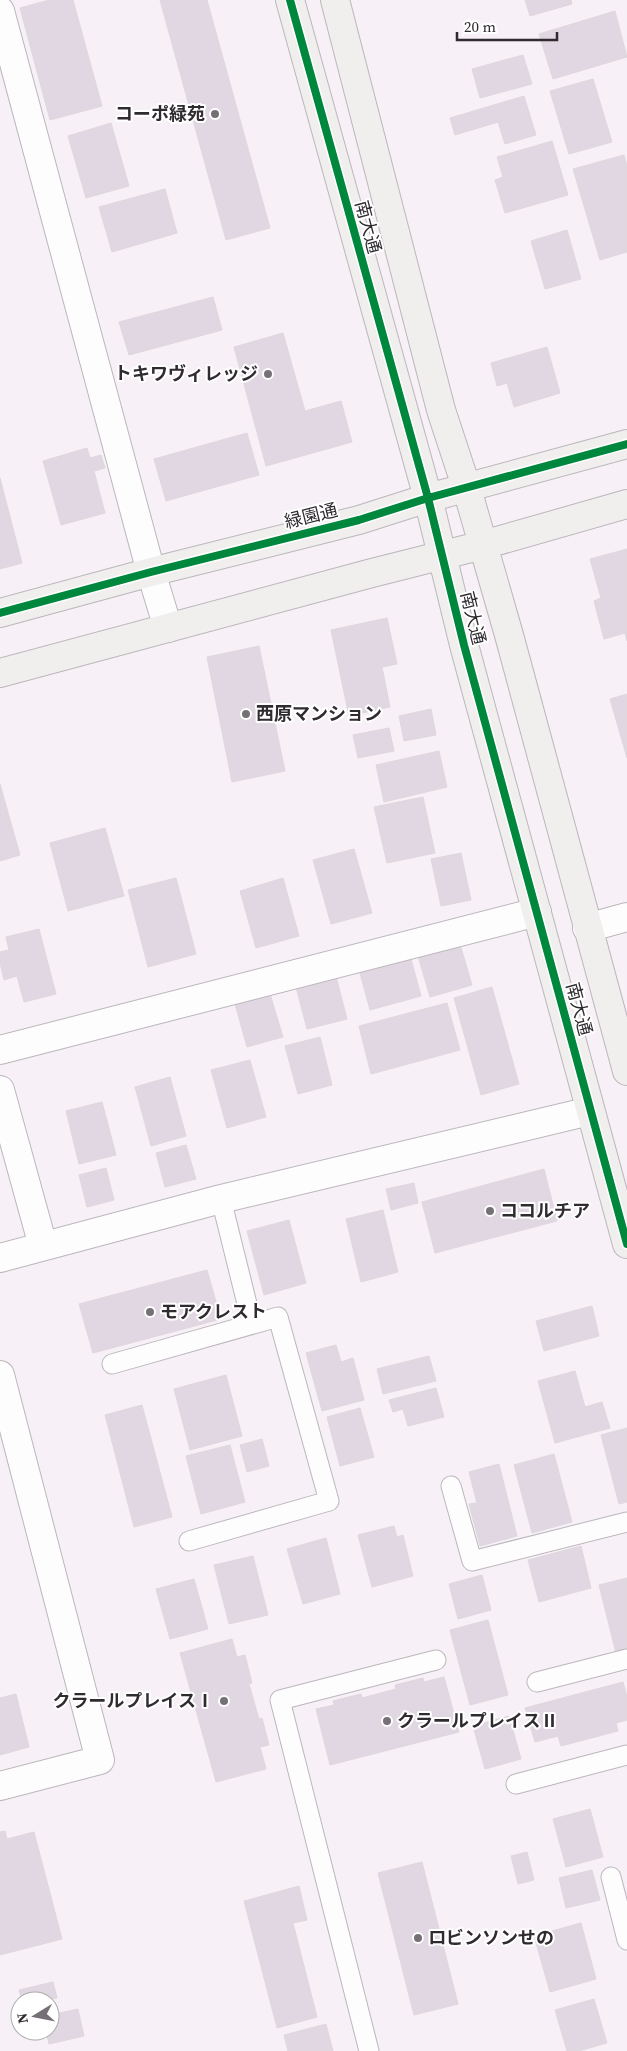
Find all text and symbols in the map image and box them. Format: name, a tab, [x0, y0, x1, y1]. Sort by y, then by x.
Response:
scale bar	[457, 10, 557, 42]
text: 20 m	[464, 16, 496, 37]
place label: コーポ緑苑	[115, 101, 205, 126]
marker: コーポ緑苑	[209, 108, 221, 120]
street label: 南大通	[349, 198, 388, 256]
place label: トキワヴィレッジ	[114, 361, 258, 386]
marker: トキワヴィレッジ	[262, 368, 274, 380]
street label: 緑園通	[282, 497, 340, 534]
street label: 南大通	[455, 589, 492, 647]
place label: 西原マンション	[256, 701, 382, 726]
marker: 西原マンション	[240, 708, 252, 720]
street label: 南大通	[560, 980, 599, 1038]
place label: ココルチア	[500, 1198, 590, 1223]
marker: ココルチア	[484, 1205, 496, 1217]
place label: モアクレスト	[160, 1299, 267, 1324]
marker: モアクレスト	[144, 1306, 156, 1318]
place label: クラールプレイスⅠ	[53, 1688, 214, 1713]
marker: クラールプレイスⅠ	[218, 1695, 230, 1707]
place label: クラールプレイスⅡ	[397, 1708, 558, 1733]
marker: クラールプレイスⅡ	[381, 1715, 393, 1727]
place label: ロビンソンせの	[428, 1925, 554, 1950]
marker: ロビンソンせの	[412, 1932, 424, 1944]
north arrow	[10, 1991, 60, 2041]
text: N	[11, 2011, 33, 2025]

